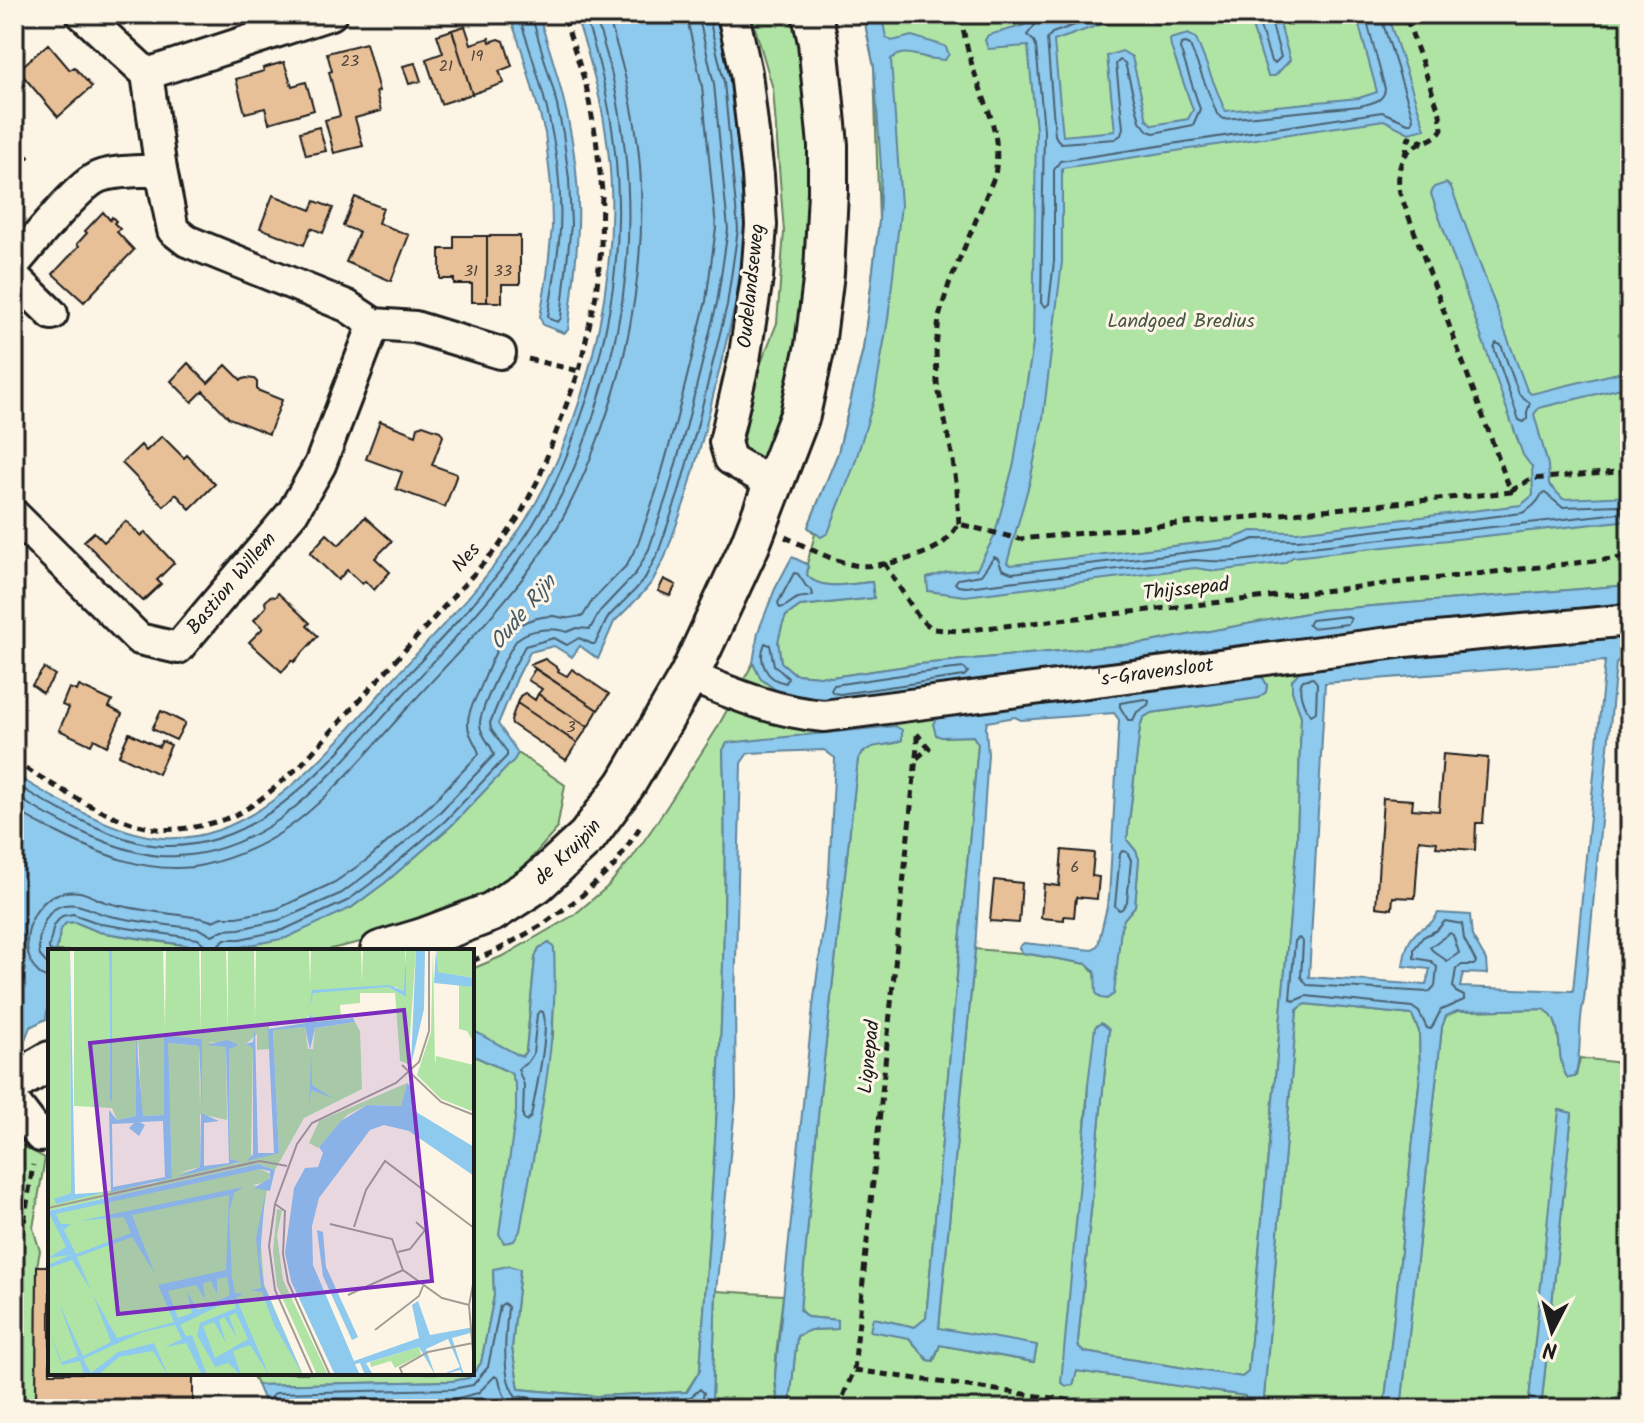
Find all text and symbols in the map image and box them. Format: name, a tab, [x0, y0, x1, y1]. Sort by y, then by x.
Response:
house number: 19	[471, 44, 484, 69]
house number: 23	[341, 49, 359, 74]
house number: 21	[439, 54, 453, 79]
street label: Oudelandseweg	[730, 222, 774, 350]
house number: 31	[464, 259, 478, 284]
house number: 33	[494, 259, 512, 284]
park label: Landgoed Bredius	[1107, 306, 1255, 338]
street label: Bastion Willem	[179, 525, 285, 642]
street label: Nes	[445, 535, 490, 580]
water label: Oude Rijn	[482, 566, 568, 658]
street label: Thijssepad	[1141, 569, 1232, 610]
street label: 's-Gravensloot	[1096, 650, 1216, 696]
house number: 3	[566, 715, 576, 740]
street label: de Kruipin	[527, 813, 611, 894]
house number: 6	[1071, 855, 1079, 880]
inset map	[48, 949, 474, 1375]
street label: Lignepad	[850, 1018, 890, 1095]
north arrow	[1512, 1291, 1592, 1371]
text: N	[1541, 1330, 1559, 1367]

